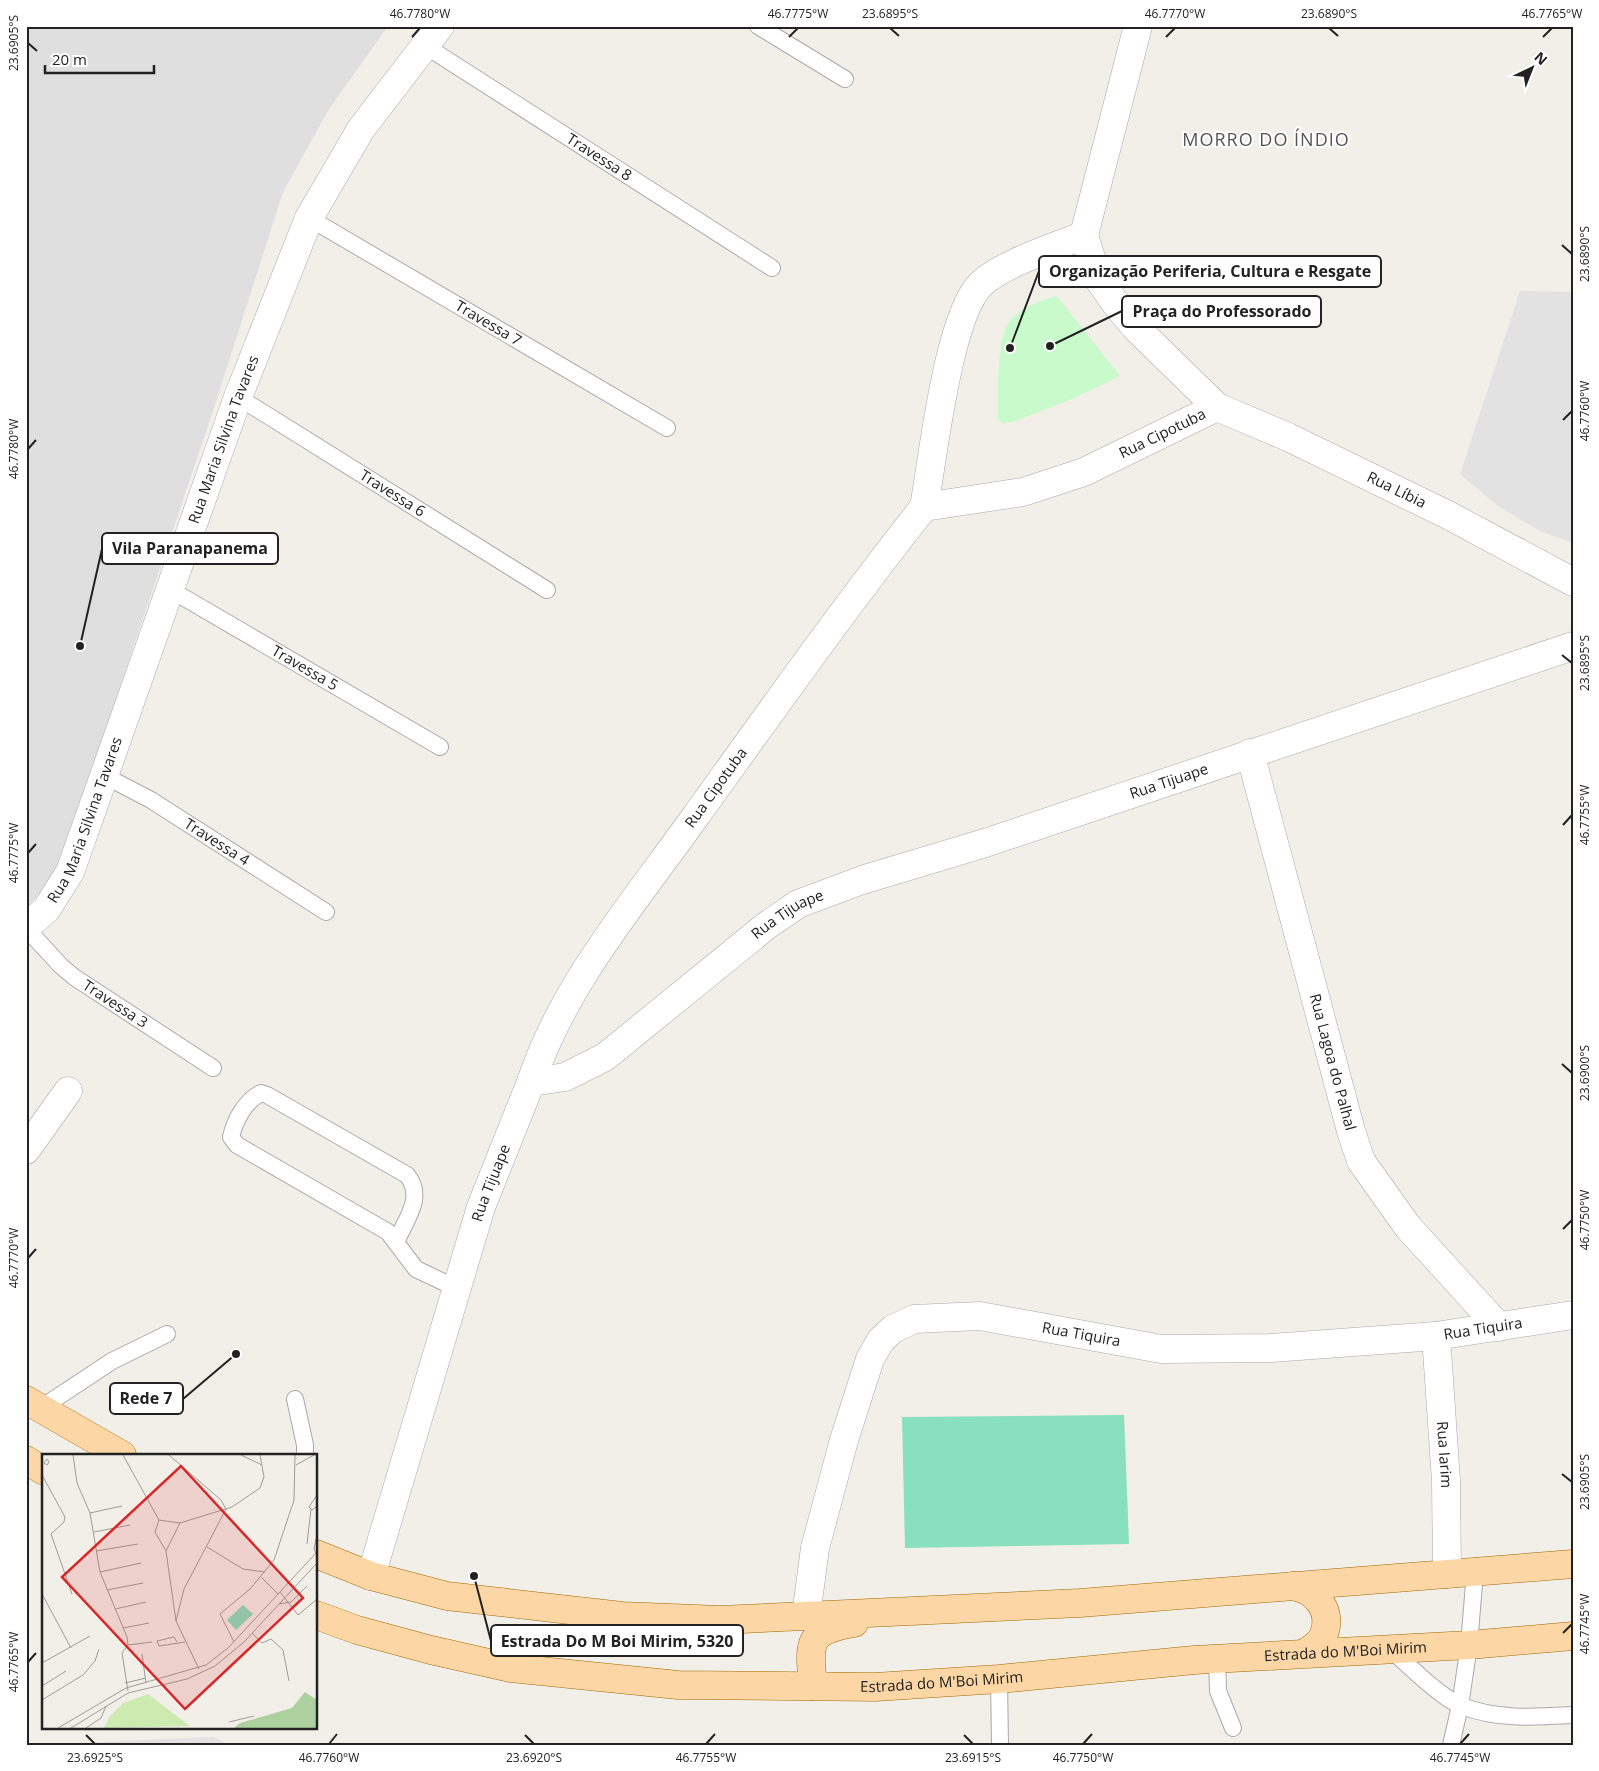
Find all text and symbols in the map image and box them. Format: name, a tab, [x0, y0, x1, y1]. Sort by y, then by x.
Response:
text: 46.7780°W	[390, 5, 450, 22]
text: 46.7775°W	[768, 5, 828, 22]
text: 23.6895°S	[862, 5, 918, 22]
text: 46.7770°W	[1145, 5, 1205, 22]
text: 23.6890°S	[1301, 5, 1357, 22]
text: 46.7765°W	[1522, 5, 1582, 22]
text: 23.6905°S	[5, 15, 22, 71]
scale bar	[45, 42, 154, 74]
north arrow	[1506, 42, 1556, 92]
text: N	[1531, 47, 1552, 69]
text: 20 m	[52, 49, 87, 69]
district label: MORRO DO ÍNDIO	[1182, 127, 1350, 151]
street label: Travessa 8	[563, 128, 636, 185]
text: 23.6890°S	[1576, 226, 1593, 282]
callout: Organização Periferia, Cultura e Resgate	[1039, 256, 1381, 287]
text: Organização Periferia, Cultura e Resgate	[1049, 260, 1371, 282]
street label: Travessa 7	[452, 295, 526, 350]
callout: Praça do Professorado	[1122, 296, 1321, 327]
text: Praça do Professorado	[1133, 300, 1312, 322]
street label: Rua Maria Silvina Tavares	[183, 352, 262, 526]
text: 46.7760°W	[1576, 381, 1593, 441]
street label: Rua Cipotuba	[1115, 403, 1209, 462]
text: 46.7780°W	[5, 419, 22, 479]
street label: Travessa 6	[356, 465, 429, 521]
street label: Rua Líbia	[1364, 466, 1430, 512]
callout: Vila Paranapanema	[102, 533, 278, 564]
text: Vila Paranapanema	[112, 537, 268, 559]
text: 23.6895°S	[1576, 635, 1593, 691]
street label: Travessa 5	[268, 640, 342, 695]
street label: Rua Maria Silvina Tavares	[42, 734, 126, 906]
street label: Rua Cipotuba	[680, 743, 751, 831]
street label: Rua Tijuape	[1127, 758, 1211, 803]
text: 46.7755°W	[1576, 785, 1593, 845]
street label: Travessa 4	[181, 813, 254, 870]
text: 46.7775°W	[5, 823, 22, 883]
street label: Rua Tijuape	[746, 884, 826, 943]
street label: Travessa 3	[79, 975, 152, 1032]
street label: Rua Lagoa do Palhal	[1306, 991, 1361, 1133]
text: 23.6900°S	[1576, 1045, 1593, 1101]
street label: Rua Tijuape	[466, 1141, 514, 1224]
text: 46.7750°W	[1576, 1190, 1593, 1250]
text: 46.7770°W	[5, 1228, 22, 1288]
street label: Rua Tiquira	[1442, 1312, 1524, 1344]
street label: Rua Tiquira	[1041, 1317, 1122, 1350]
callout: Rede 7	[110, 1383, 183, 1414]
text: Rede 7	[120, 1387, 172, 1409]
street label: Rua Iarim	[1433, 1420, 1457, 1488]
inset map	[42, 1454, 318, 1728]
text: 23.6905°S	[1576, 1454, 1593, 1510]
text: 46.7745°W	[1576, 1594, 1593, 1654]
callout: Estrada Do M Boi Mirim, 5320	[491, 1625, 743, 1656]
text: Estrada Do M Boi Mirim, 5320	[501, 1630, 733, 1652]
text: 46.7765°W	[5, 1632, 22, 1692]
street label: Estrada do M'Boi Mirim	[1263, 1636, 1427, 1665]
street label: Estrada do M'Boi Mirim	[860, 1666, 1024, 1696]
text: 23.6925°S	[67, 1749, 123, 1766]
text: 46.7760°W	[299, 1749, 359, 1766]
text: 23.6920°S	[506, 1749, 562, 1766]
text: 46.7755°W	[676, 1749, 736, 1766]
text: 23.6915°S	[945, 1749, 1001, 1766]
text: 46.7750°W	[1053, 1749, 1113, 1766]
text: 46.7745°W	[1430, 1749, 1490, 1766]

